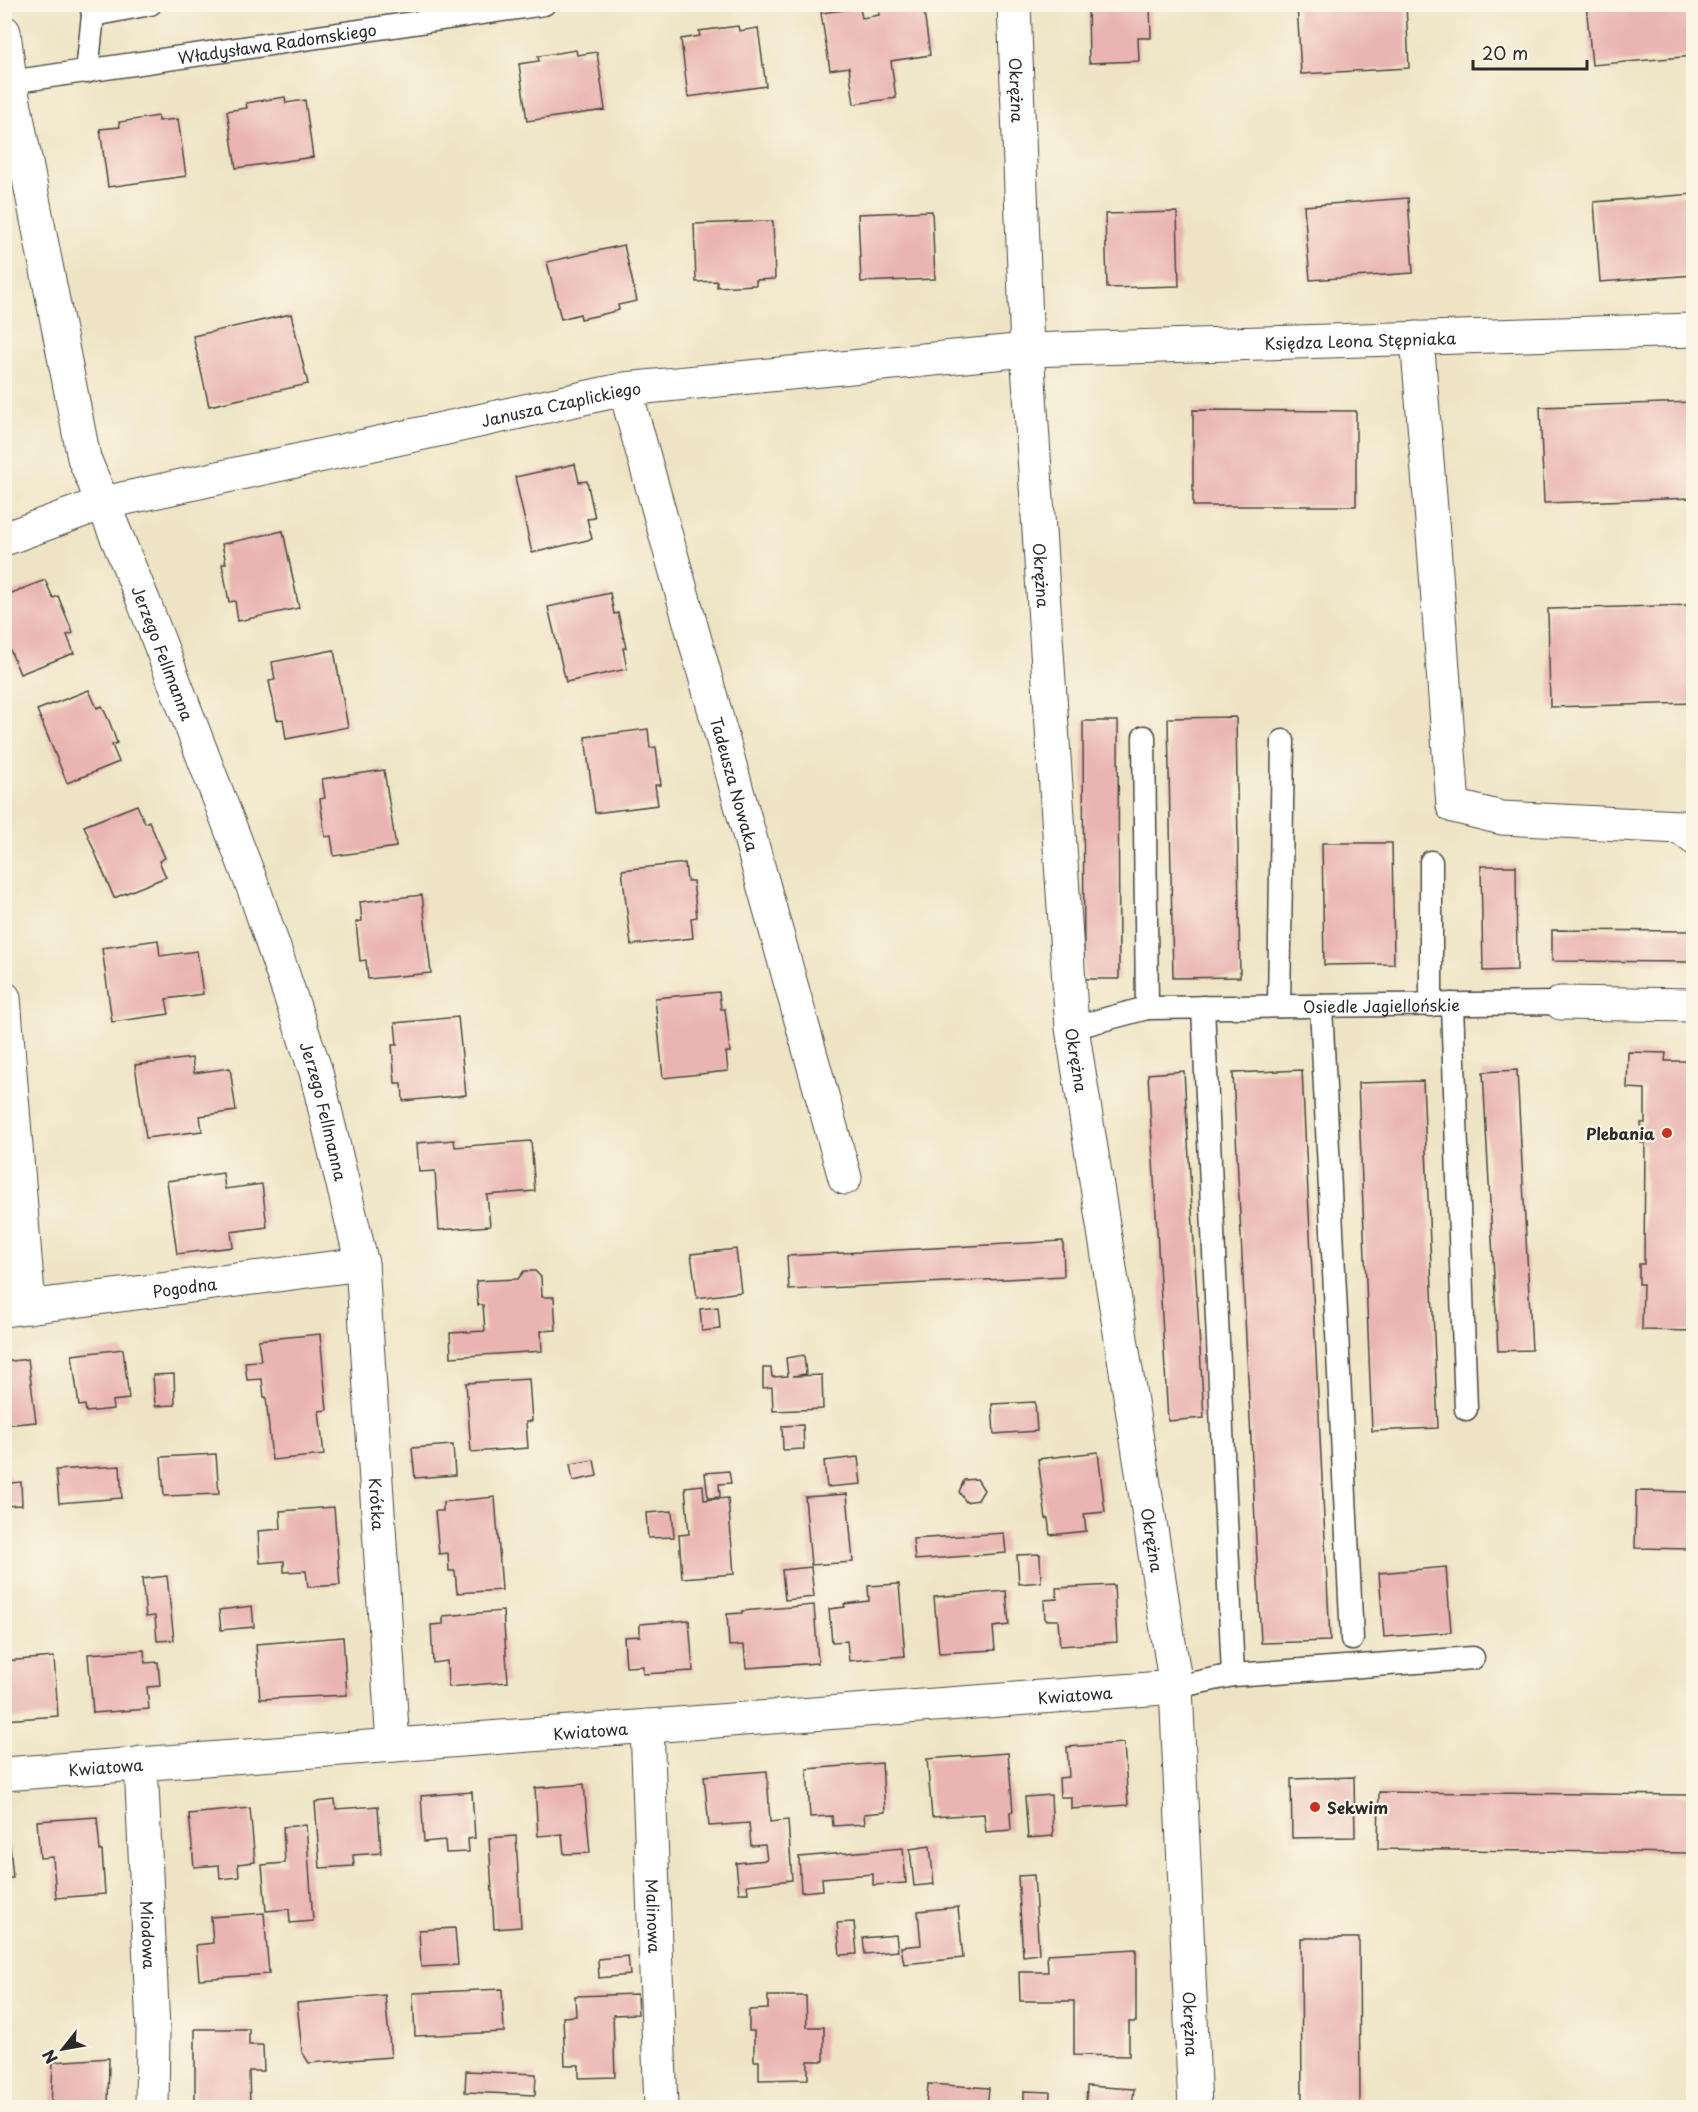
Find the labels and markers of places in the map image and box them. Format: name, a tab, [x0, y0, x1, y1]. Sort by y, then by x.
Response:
place label: Plebania	[1586, 1121, 1655, 1145]
marker: Plebania	[1660, 1126, 1674, 1140]
place label: Sekwim	[1327, 1795, 1388, 1819]
marker: Sekwim	[1308, 1800, 1322, 1814]

